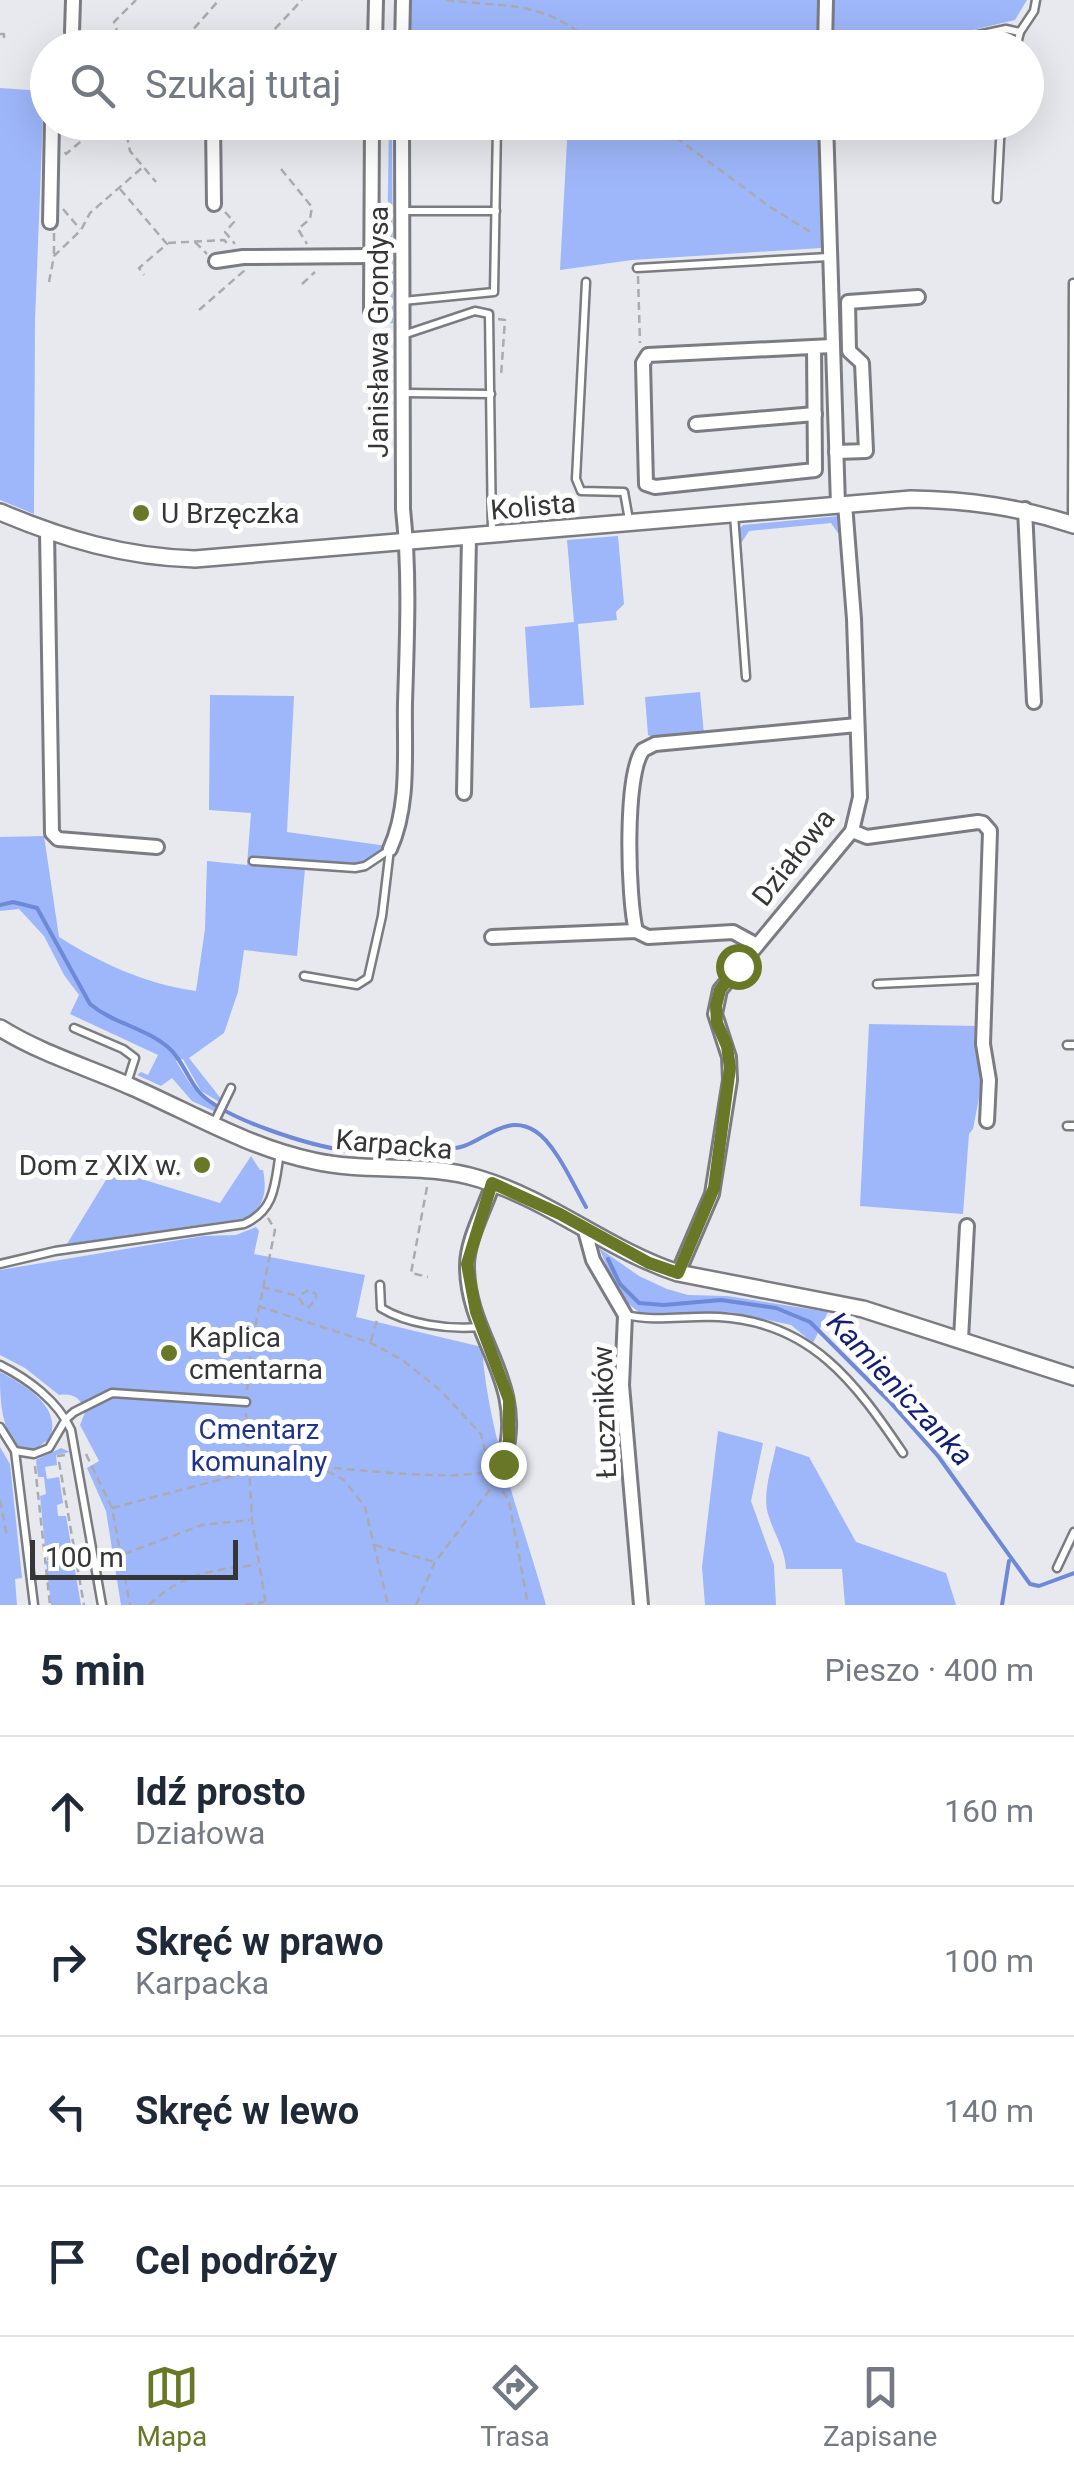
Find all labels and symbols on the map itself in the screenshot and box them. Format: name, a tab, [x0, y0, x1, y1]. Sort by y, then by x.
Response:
street label: Janisława Grondysa	[362, 206, 395, 458]
street label: Kolista	[489, 486, 577, 527]
place label: U Brzęczka	[161, 497, 300, 530]
marker: U Brzęczka	[130, 502, 152, 524]
street label: Działowa	[745, 802, 842, 912]
route start	[716, 944, 762, 990]
street label: Karpacka	[334, 1123, 454, 1166]
place label: Dom z XIX w.	[19, 1149, 182, 1182]
marker: Dom z XIX w.	[191, 1154, 213, 1176]
water label: Kamieniczanka	[820, 1305, 980, 1473]
place label: Kaplica cmentarna	[189, 1321, 323, 1386]
marker: Kaplica cmentarna	[158, 1342, 180, 1364]
street label: Łuczników	[586, 1345, 623, 1479]
park label: Cmentarz komunalny	[191, 1413, 327, 1478]
route end	[481, 1442, 527, 1488]
scale bar	[30, 1535, 238, 1580]

